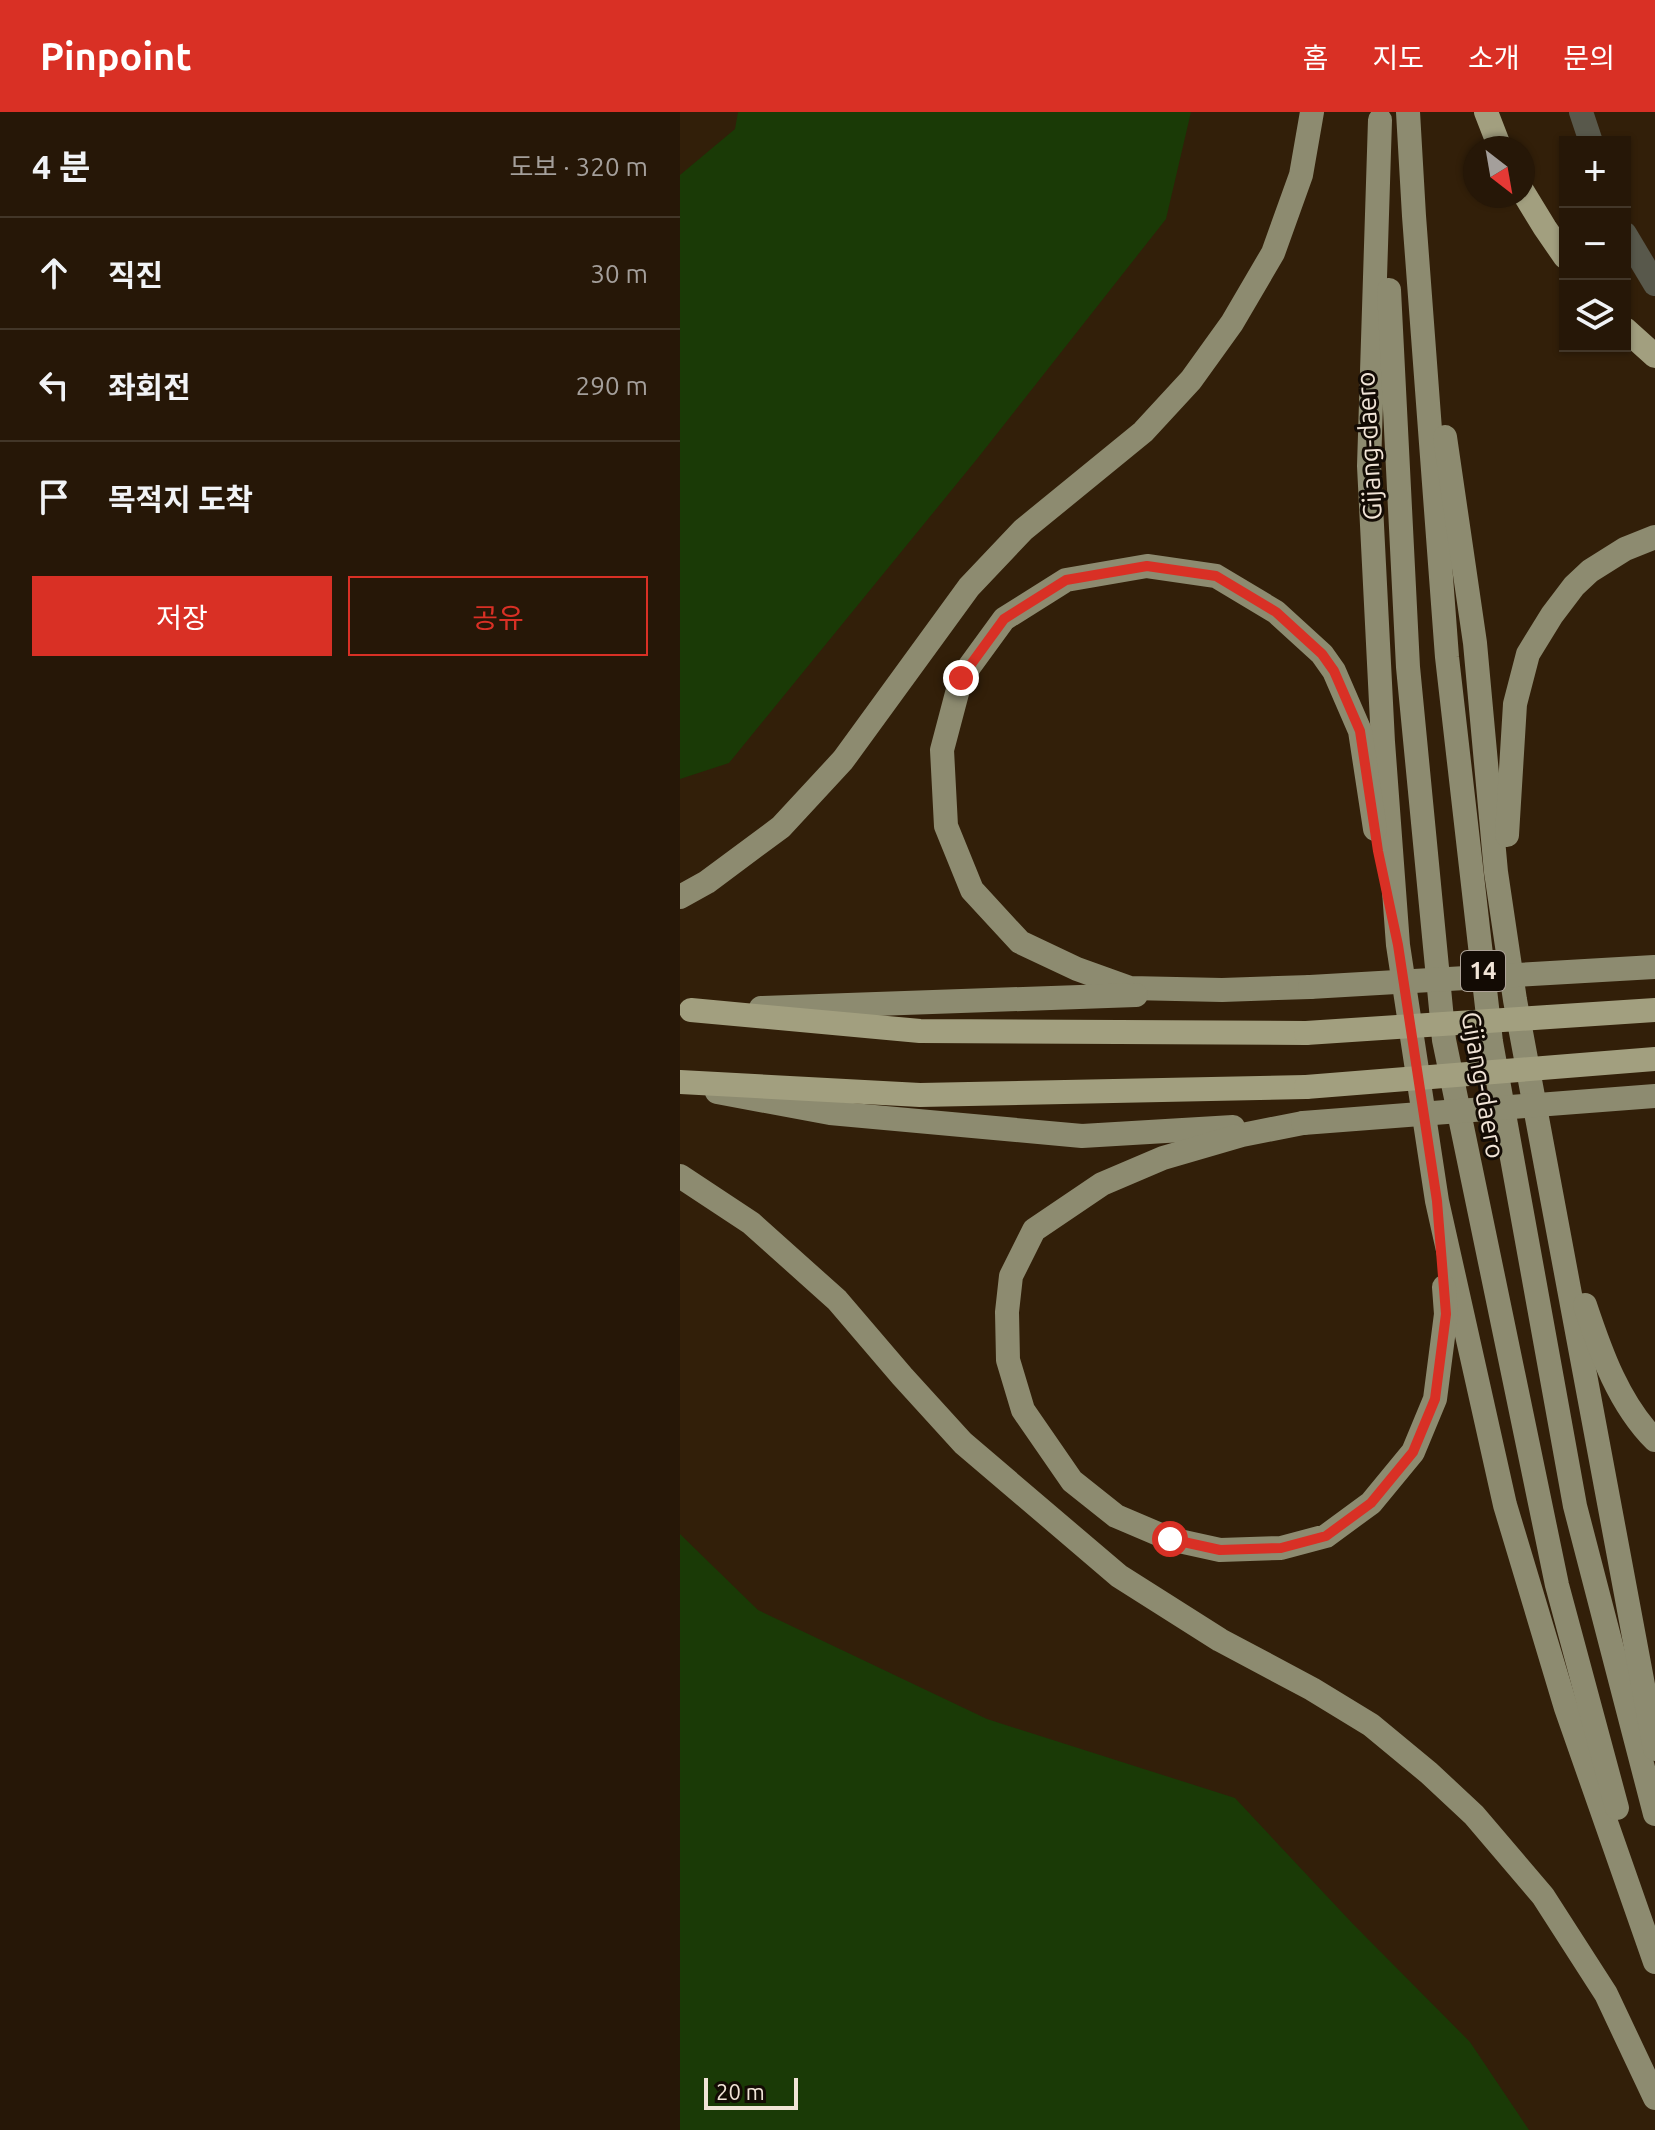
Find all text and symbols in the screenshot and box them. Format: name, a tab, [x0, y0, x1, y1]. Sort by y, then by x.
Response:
text: Pinpoint	[40, 35, 192, 77]
text: 홈	[1303, 42, 1328, 73]
text: 지도	[1372, 42, 1424, 73]
text: 소개	[1468, 42, 1519, 73]
text: 문의	[1563, 42, 1615, 73]
north arrow	[1463, 136, 1535, 208]
map controls	[1559, 136, 1631, 352]
button: +	[1559, 136, 1631, 208]
text: 4 분	[32, 147, 91, 185]
text: 도보 · 320 m	[509, 152, 648, 181]
button: −	[1559, 208, 1631, 280]
icon: ahead	[32, 251, 76, 295]
text: 직진	[108, 258, 163, 292]
text: 30 m	[590, 259, 648, 288]
button: layers	[1559, 280, 1631, 352]
icon: left	[32, 363, 76, 407]
text: 좌회전	[108, 370, 191, 404]
text: 290 m	[576, 371, 648, 400]
street label: Gijang-daero	[1350, 371, 1387, 521]
icon: arrive	[32, 475, 76, 519]
text: 목적지 도착	[108, 482, 253, 516]
button: 저장	[32, 576, 332, 656]
button: 공유	[348, 576, 648, 656]
route end	[943, 660, 979, 696]
road number: 14	[1461, 951, 1505, 991]
street label: Gijang-daero	[1456, 1009, 1511, 1161]
route start	[1152, 1521, 1188, 1557]
scale bar	[704, 2074, 798, 2110]
text: 20 m	[716, 2079, 765, 2104]

